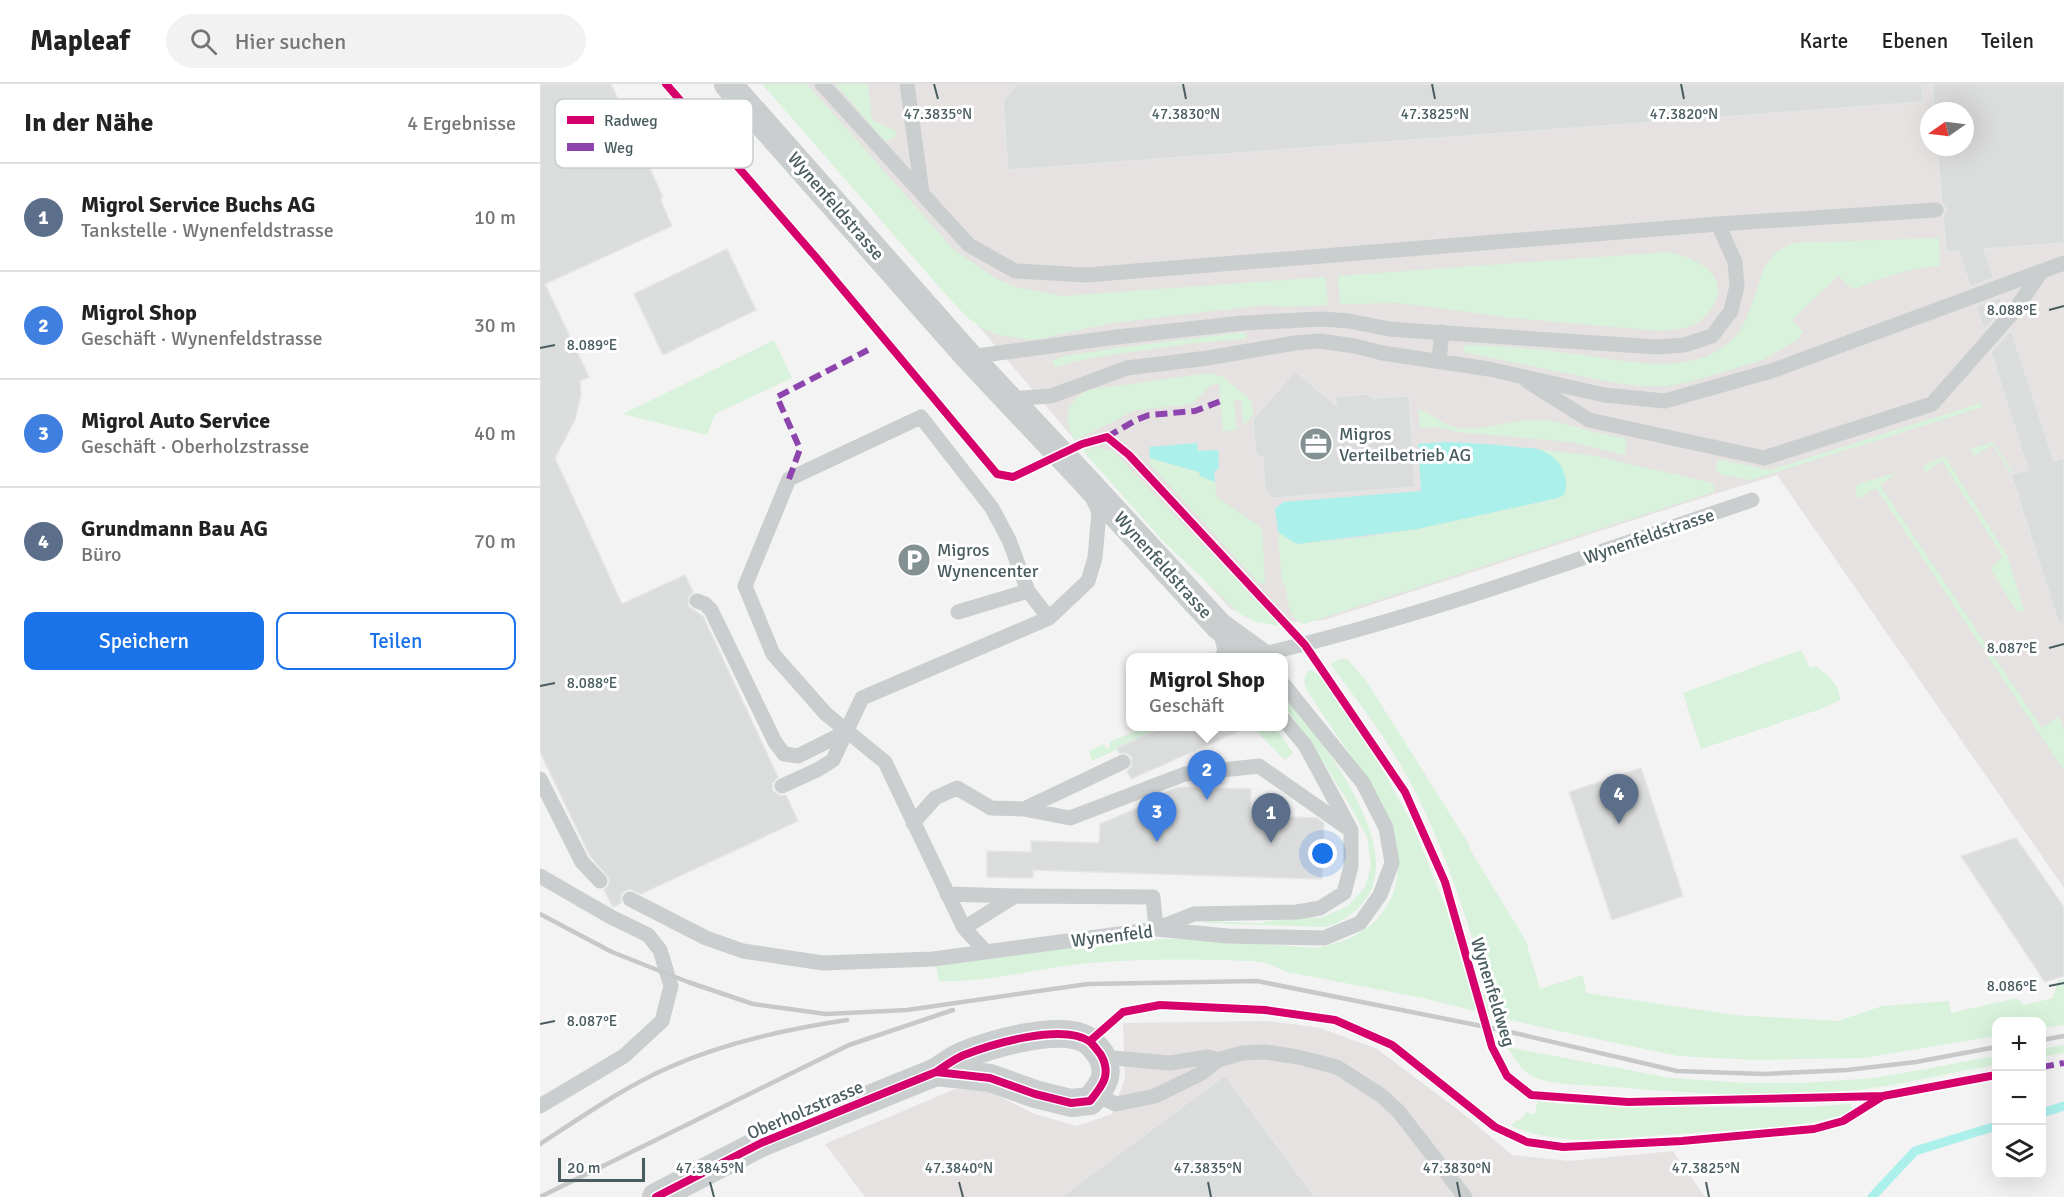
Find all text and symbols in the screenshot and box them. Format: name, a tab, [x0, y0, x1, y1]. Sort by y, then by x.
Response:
search box	[166, 14, 586, 68]
text: Mapleaf	[30, 24, 130, 58]
icon: search	[187, 25, 220, 58]
text: Hier suchen	[235, 28, 346, 55]
text: Karte	[1799, 28, 1848, 54]
text: Ebenen	[1881, 28, 1948, 54]
text: Teilen	[1981, 28, 2034, 54]
legend	[555, 99, 753, 168]
north arrow	[1920, 102, 1974, 156]
text: 47.3835°N	[904, 105, 972, 123]
text: 47.3830°N	[1152, 105, 1220, 123]
text: 47.3825°N	[1401, 105, 1469, 123]
text: 47.3820°N	[1650, 105, 1718, 123]
text: In der Nähe	[24, 107, 154, 139]
text: 4 Ergebnisse	[407, 111, 516, 136]
text: Radweg	[604, 111, 658, 131]
text: Weg	[604, 138, 633, 158]
street label: Wynenfeldstrasse	[783, 147, 889, 265]
text: Migrol Service Buchs AG	[81, 191, 315, 218]
text: 1	[38, 205, 49, 230]
text: 10 m	[474, 205, 516, 230]
text: Tankstelle · Wynenfeldstrasse	[81, 218, 334, 243]
text: Migrol Shop	[81, 299, 197, 326]
text: 8.088°E	[1987, 301, 2037, 319]
text: 2	[38, 313, 49, 338]
text: 30 m	[474, 313, 516, 338]
text: Geschäft · Wynenfeldstrasse	[81, 326, 323, 351]
text: 8.089°E	[567, 336, 617, 354]
text: Migrol Auto Service	[81, 407, 270, 434]
text: 3	[38, 421, 49, 446]
text: 40 m	[474, 421, 516, 446]
place label: Migros Verteilbetrieb AG	[1339, 423, 1471, 466]
office icon: Migros Verteilbetrieb AG	[1298, 426, 1334, 462]
text: Geschäft · Oberholzstrasse	[81, 434, 309, 459]
street label: Wynenfeldstrasse	[1581, 503, 1717, 569]
street label: Wynenfeldstrasse	[1109, 507, 1217, 623]
text: Grundmann Bau AG	[81, 515, 268, 542]
text: 4	[38, 529, 49, 554]
text: 70 m	[474, 529, 516, 554]
place label: Migros Wynencenter	[937, 539, 1039, 582]
text: Büro	[81, 542, 121, 567]
parking icon: Migros Wynencenter	[896, 542, 932, 578]
button: Speichern	[24, 612, 264, 670]
button: Teilen	[276, 612, 516, 670]
text: 8.087°E	[1987, 639, 2037, 657]
popup	[1126, 653, 1288, 731]
text: Migrol Shop	[1149, 666, 1265, 693]
text: 8.088°E	[567, 674, 617, 692]
text: Geschäft	[1149, 693, 1224, 718]
pin: 2	[1188, 750, 1226, 800]
pin: 4	[1600, 774, 1638, 824]
pin: 3	[1138, 792, 1176, 842]
pin: 1	[1252, 794, 1290, 843]
your location	[1308, 839, 1337, 868]
street label: Wynenfeld	[1070, 920, 1154, 952]
street label: Wynenfeldweg	[1466, 935, 1520, 1049]
text: 8.086°E	[1987, 977, 2037, 995]
text: 8.087°E	[567, 1012, 617, 1030]
map controls	[1992, 1017, 2046, 1179]
button: +	[1992, 1017, 2046, 1071]
button: −	[1992, 1071, 2046, 1125]
street label: Oberholzstrasse	[743, 1076, 867, 1144]
button: layers	[1992, 1125, 2046, 1179]
scale bar	[558, 1155, 645, 1182]
text: 20 m	[567, 1158, 601, 1178]
text: 47.3845°N	[676, 1159, 744, 1177]
text: 47.3840°N	[925, 1159, 993, 1177]
text: 47.3835°N	[1174, 1159, 1242, 1177]
text: 47.3830°N	[1423, 1159, 1491, 1177]
text: 47.3825°N	[1672, 1159, 1740, 1177]

